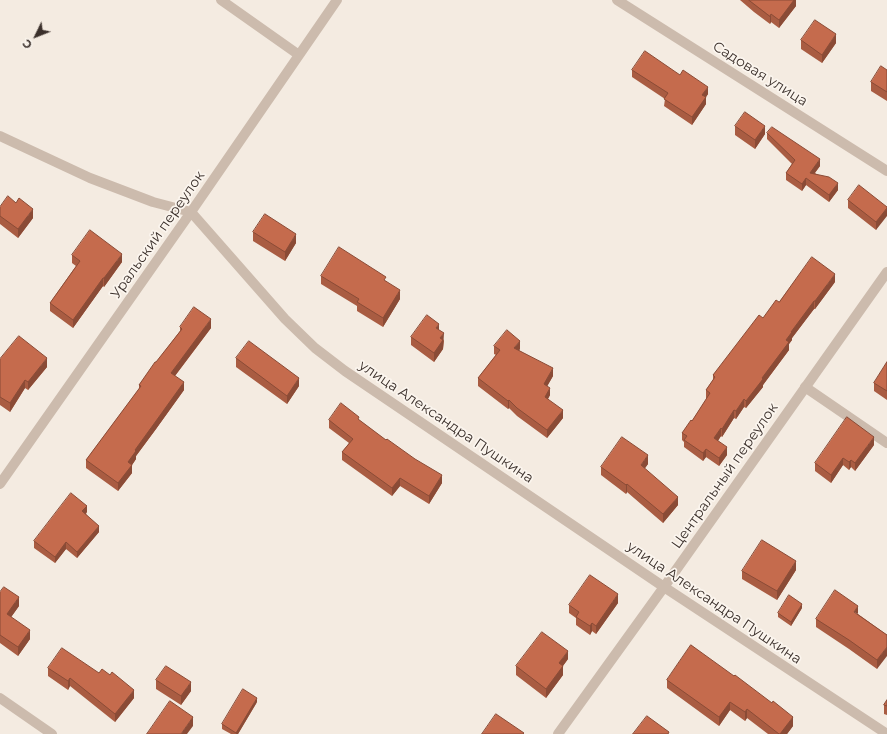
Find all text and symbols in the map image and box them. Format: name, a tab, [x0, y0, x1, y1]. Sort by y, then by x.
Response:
north arrow	[16, 16, 56, 56]
text: С	[19, 36, 35, 52]
street label: Садовая улица	[709, 38, 811, 110]
street label: Уральский переулок	[108, 168, 208, 302]
street label: улица Александра Пушкина	[356, 357, 536, 487]
street label: Центральный переулок	[668, 400, 782, 552]
street label: улица Александра Пушкина	[624, 538, 804, 668]

